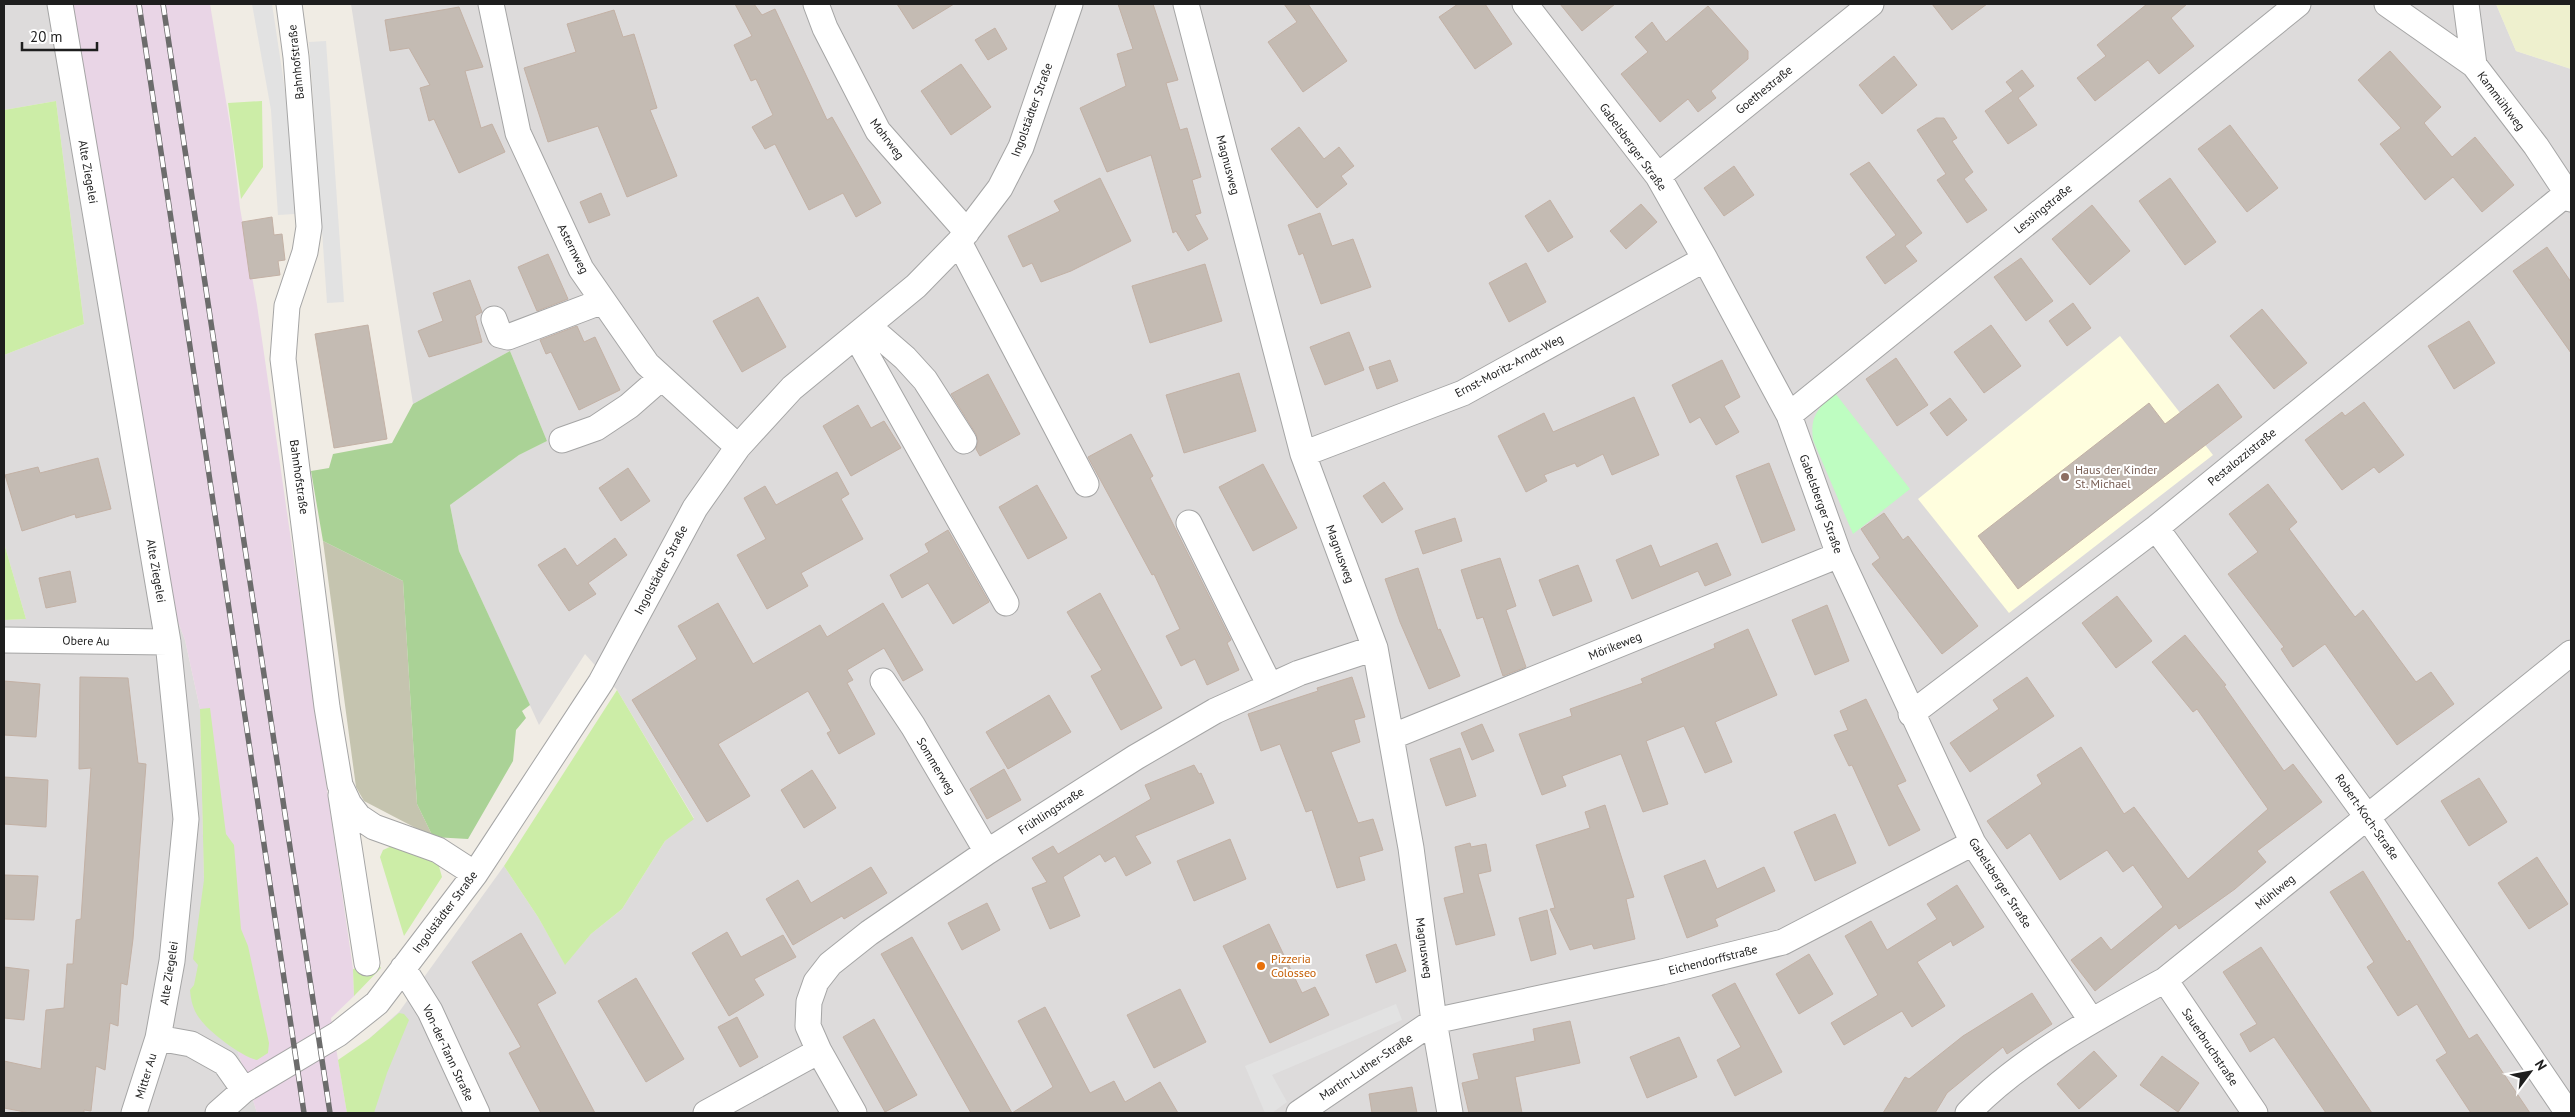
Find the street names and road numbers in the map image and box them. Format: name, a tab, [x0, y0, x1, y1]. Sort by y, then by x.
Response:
street label: Bahnhofstraße	[284, 24, 307, 100]
street label: Ingolstädter Straße	[1008, 61, 1055, 159]
street label: Goethestraße	[1732, 62, 1795, 117]
street label: Kammühlweg	[2474, 68, 2528, 133]
street label: Gabelsberger Straße	[1597, 100, 1670, 193]
street label: Mohrweg	[867, 115, 908, 162]
street label: Magnusweg	[1213, 133, 1244, 196]
street label: Alte Ziegelei	[75, 139, 101, 205]
street label: Lessingstraße	[2011, 181, 2075, 237]
street label: Asternweg	[555, 221, 592, 276]
street label: Ernst-Moritz-Arndt-Weg	[1452, 331, 1566, 400]
street label: Pestalozzistraße	[2205, 425, 2279, 489]
street label: Bahnhofstraße	[287, 439, 312, 515]
street label: Gabelsberger Straße	[1797, 452, 1846, 556]
street label: Ingolstädter Straße	[631, 523, 690, 617]
street label: Magnusweg	[1323, 523, 1358, 585]
street label: Alte Ziegelei	[143, 538, 169, 604]
street label: Mörikeweg	[1586, 628, 1644, 663]
street label: Obere Au	[62, 633, 110, 648]
street label: Sommerweg	[914, 735, 959, 797]
street label: Robert-Koch-Straße	[2332, 771, 2403, 862]
street label: Frühlingstraße	[1015, 784, 1086, 837]
street label: Gabelsberger Straße	[1966, 835, 2035, 931]
street label: Ingolstädter Straße	[409, 868, 480, 956]
street label: Mühlweg	[2252, 871, 2298, 912]
street label: Magnusweg	[1413, 917, 1436, 979]
street label: Alte Ziegelei	[156, 940, 181, 1006]
street label: Eichendorffstraße	[1667, 941, 1759, 978]
street label: Von-der-Tann Straße	[419, 1001, 477, 1103]
street label: Sauerbruchstraße	[2179, 1005, 2242, 1088]
street label: Martin-Luther-Straße	[1316, 1030, 1415, 1103]
street label: Mitter Au	[131, 1051, 160, 1101]

